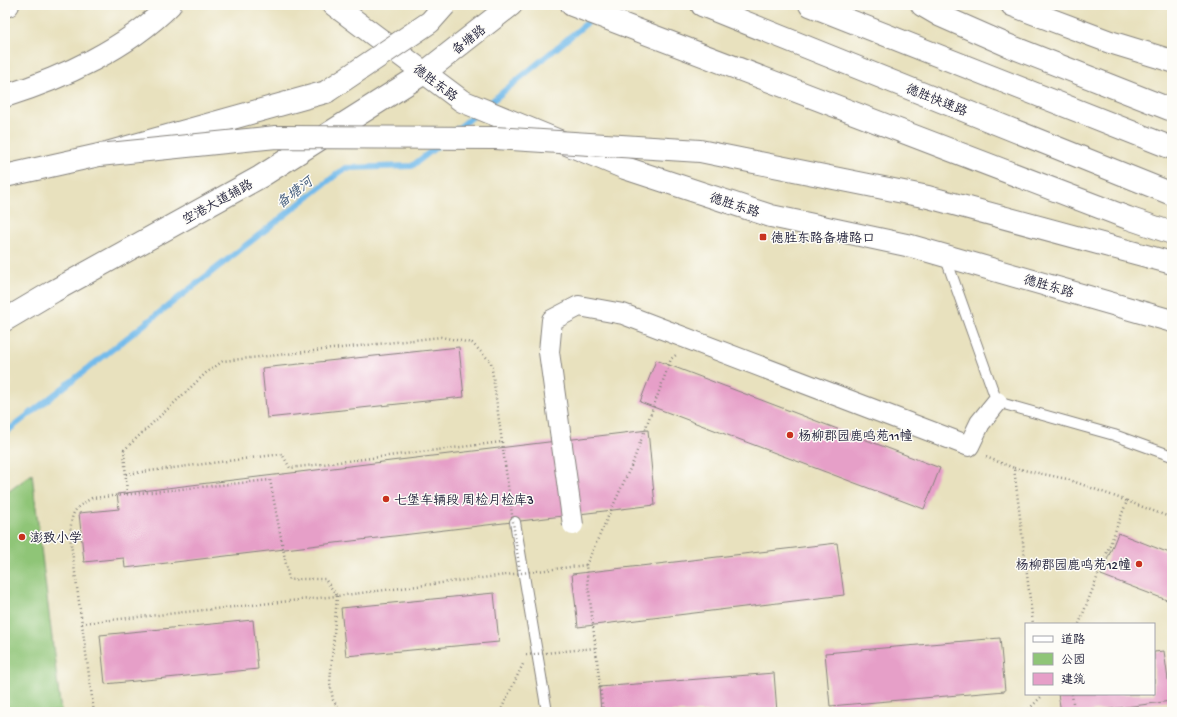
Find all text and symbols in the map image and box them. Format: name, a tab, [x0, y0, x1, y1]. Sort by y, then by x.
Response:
street label: 备塘路	[449, 22, 490, 59]
street label: 德胜东路	[409, 61, 461, 106]
street label: 德胜快速路	[903, 80, 970, 120]
water label: 备塘河	[273, 172, 319, 214]
street label: 空港大道辅路	[180, 177, 256, 229]
street label: 德胜东路	[707, 189, 762, 222]
place label: 德胜东路备塘路口	[771, 230, 875, 247]
marker: 德胜东路备塘路口	[758, 232, 768, 242]
street label: 德胜东路	[1021, 271, 1076, 302]
place label: 杨柳郡园鹿鸣苑11幢	[798, 429, 913, 445]
marker: 杨柳郡园鹿鸣苑11幢	[785, 430, 795, 440]
place label: 七堡车辆段 周检月检库3	[394, 492, 534, 509]
marker: 七堡车辆段 周检月检库3	[381, 494, 391, 504]
place label: 澎致小学	[30, 530, 82, 547]
marker: 澎致小学	[17, 532, 27, 542]
place label: 杨柳郡园鹿鸣苑12幢	[1015, 558, 1131, 574]
marker: 杨柳郡园鹿鸣苑12幢	[1134, 559, 1144, 569]
legend	[1025, 623, 1155, 695]
text: 道路	[1061, 633, 1085, 648]
text: 公园	[1061, 653, 1085, 668]
text: 建筑	[1061, 673, 1085, 688]

